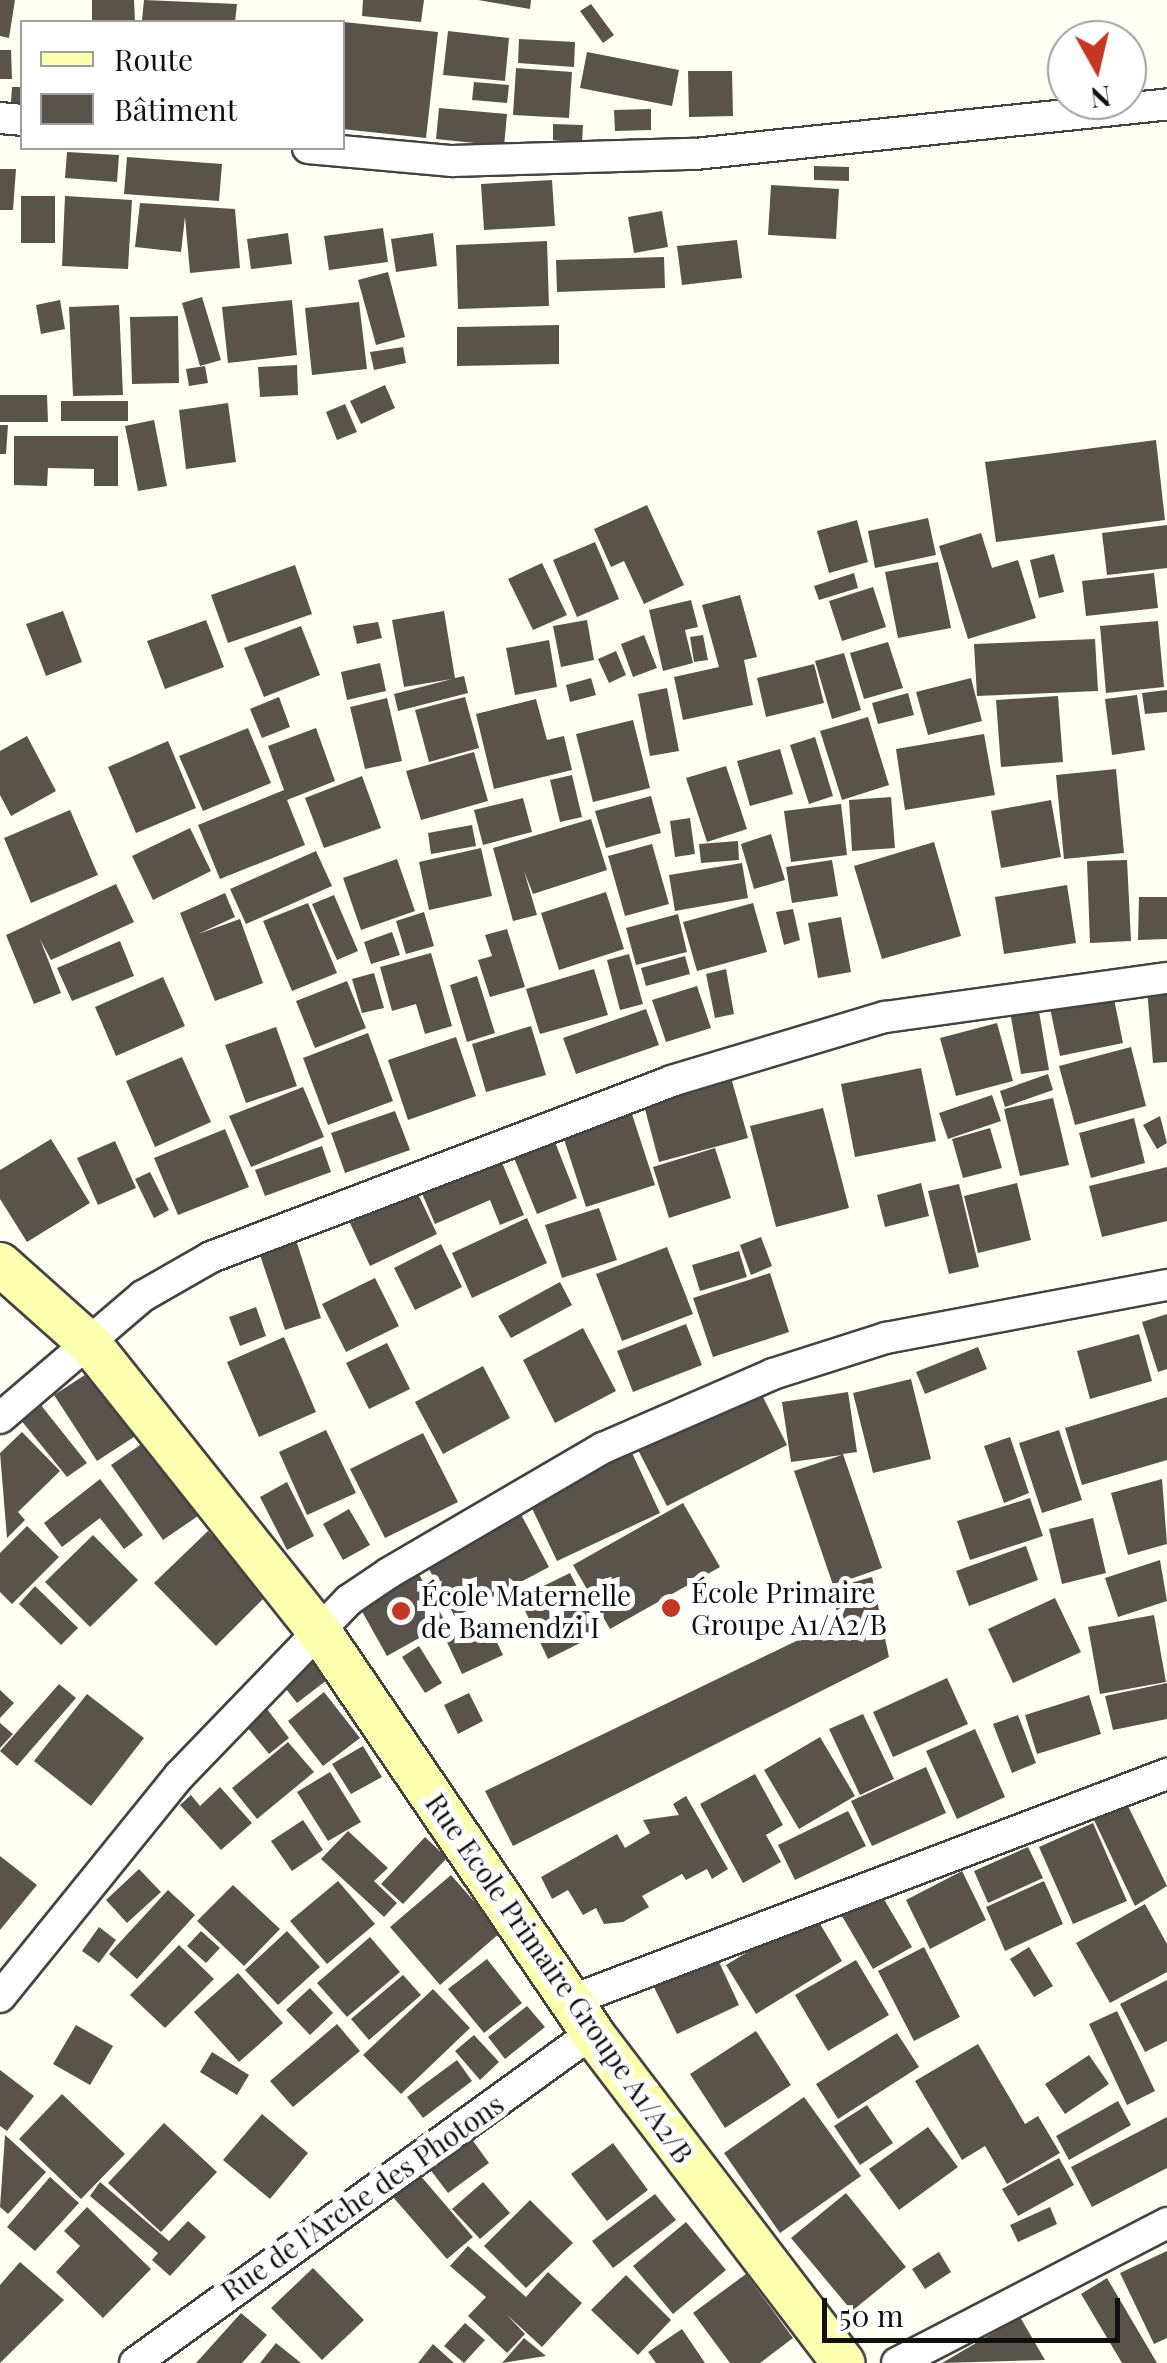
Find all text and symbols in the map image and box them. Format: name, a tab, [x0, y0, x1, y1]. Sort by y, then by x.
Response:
legend	[20, 20, 345, 150]
north arrow	[1047, 20, 1147, 120]
text: Route	[114, 39, 193, 79]
text: N	[1088, 78, 1114, 118]
text: Bâtiment	[114, 89, 237, 129]
place label: École Primaire Groupe A1/A2/B	[691, 1575, 888, 1641]
place label: École Maternelle de Bamendzi I	[421, 1578, 631, 1644]
marker: École Primaire Groupe A1/A2/B	[660, 1597, 682, 1619]
marker: École Maternelle de Bamendzi I	[390, 1600, 412, 1622]
street label: Rue Ecole Primaire Groupe A1/A2/B	[419, 1786, 701, 2170]
street label: Rue de l'Arche des Photons	[214, 2086, 510, 2308]
scale bar	[827, 2278, 1124, 2340]
text: 50 m	[839, 2295, 904, 2335]

